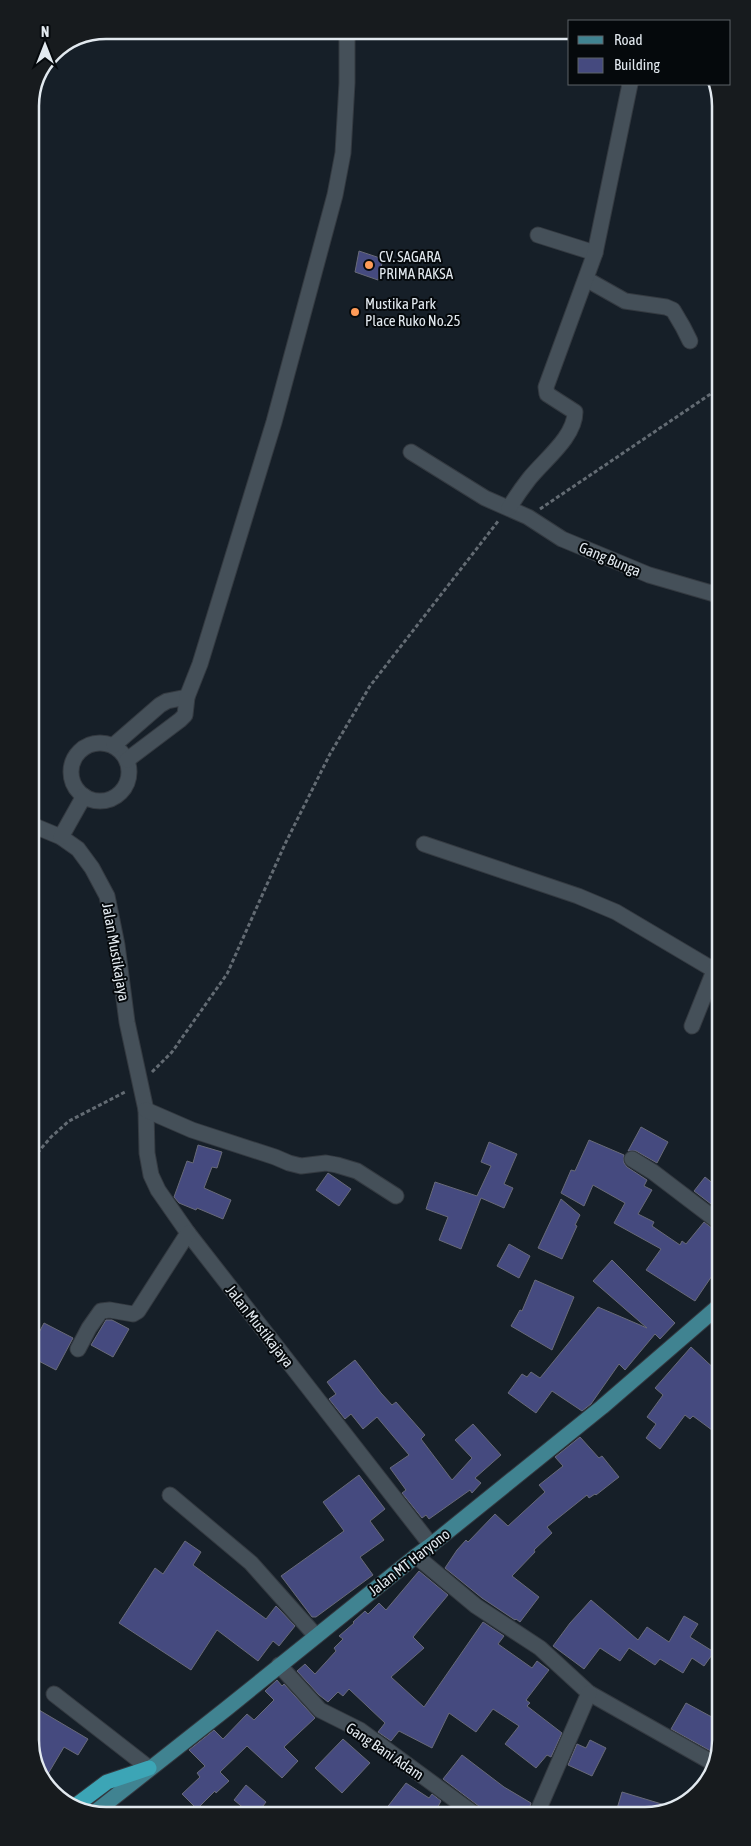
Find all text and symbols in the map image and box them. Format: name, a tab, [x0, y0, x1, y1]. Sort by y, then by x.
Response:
north arrow	[20, 20, 70, 70]
legend	[568, 20, 731, 85]
text: N	[41, 24, 49, 40]
text: Road	[614, 31, 643, 48]
text: Building	[614, 56, 660, 73]
place label: CV. SAGARA PRIMA RAKSA	[379, 248, 454, 282]
marker: CV. SAGARA PRIMA RAKSA	[363, 259, 375, 271]
place label: Mustika Park Place Ruko No.25	[365, 295, 461, 329]
marker: Mustika Park Place Ruko No.25	[349, 306, 361, 318]
street label: Gang Bunga	[577, 538, 643, 580]
street label: Jalan Mustikajaya	[99, 902, 133, 1002]
street label: Jalan Mustikajaya	[223, 1282, 297, 1370]
street label: Jalan MT Haryono	[365, 1525, 453, 1599]
street label: Gang Bani Adam	[343, 1719, 427, 1783]

